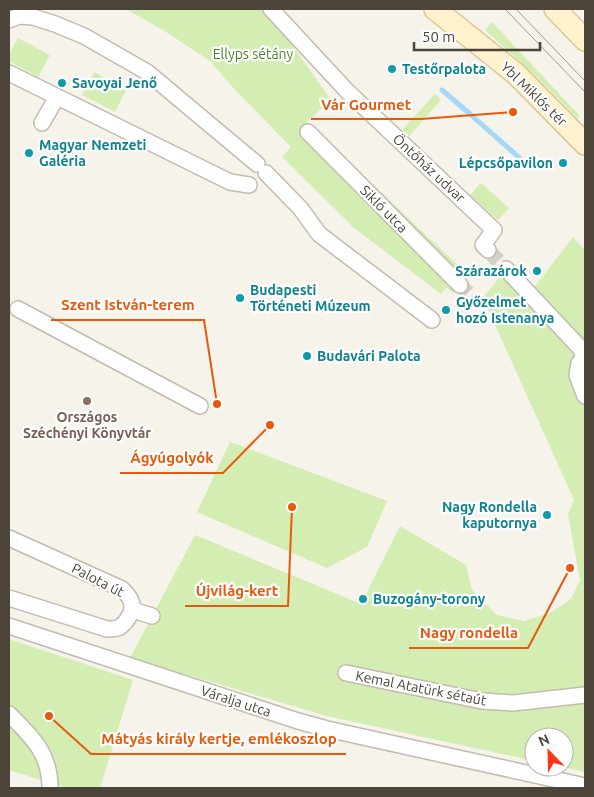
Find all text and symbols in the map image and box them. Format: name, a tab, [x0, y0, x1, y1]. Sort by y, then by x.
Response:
scale bar	[414, 20, 540, 52]
text: 50 m	[422, 28, 455, 45]
park label: Ellyps sétány	[213, 46, 294, 62]
street label: Ybl Miklós tér	[498, 59, 571, 130]
place label: Testőrpalota	[402, 61, 486, 77]
marker: Testőrpalota	[386, 63, 398, 75]
place label: Savoyai Jenő	[72, 75, 157, 91]
marker: Savoyai Jenő	[56, 77, 68, 89]
callout: Vár Gourmet	[311, 89, 421, 119]
text: Vár Gourmet	[321, 96, 412, 113]
street label: Öntőház udvar	[390, 130, 470, 206]
place label: Magyar Nemzeti Galéria	[39, 137, 146, 169]
marker: Magyar Nemzeti Galéria	[23, 147, 35, 159]
place label: Lépcsőpavilon	[459, 155, 553, 171]
marker: Lépcsőpavilon	[557, 157, 569, 169]
street label: Sikló utca	[357, 182, 411, 236]
place label: Szárazárok	[455, 263, 527, 279]
marker: Szárazárok	[531, 265, 543, 277]
place label: Budapesti Történeti Múzeum	[250, 282, 371, 314]
callout: Szent István-terem	[51, 290, 204, 320]
marker: Budapesti Történeti Múzeum	[234, 292, 246, 304]
place label: Győzelmet hozó Istenanya	[456, 294, 554, 326]
text: Szent István-terem	[61, 296, 195, 313]
marker: Győzelmet hozó Istenanya	[440, 304, 452, 316]
place label: Budavári Palota	[317, 348, 421, 364]
marker: Budavári Palota	[301, 350, 313, 362]
marker: Országos Széchényi Könyvtár	[81, 395, 93, 407]
place label: Országos Széchényi Könyvtár	[23, 409, 151, 441]
callout: Ágyúgolyók	[120, 443, 223, 473]
text: Ágyúgolyók	[130, 449, 214, 466]
place label: Nagy Rondella kaputornya	[442, 499, 537, 531]
marker: Nagy Rondella kaputornya	[541, 509, 553, 521]
street label: Palota út	[69, 560, 127, 600]
callout: Újvilág-kert	[185, 576, 288, 606]
text: Újvilág-kert	[196, 582, 279, 599]
place label: Buzogány-torony	[373, 591, 486, 607]
marker: Buzogány-torony	[357, 593, 369, 605]
callout: Nagy rondella	[409, 618, 528, 648]
text: Nagy rondella	[420, 624, 518, 641]
street label: Kemal Atatürk sétaút	[354, 667, 488, 709]
street label: Váralja utca	[199, 682, 273, 720]
callout: Mátyás király kertje, emlékoszlop	[91, 724, 346, 754]
north arrow	[524, 727, 574, 777]
text: Mátyás király kertje, emlékoszlop	[101, 730, 337, 747]
text: N	[536, 731, 552, 749]

